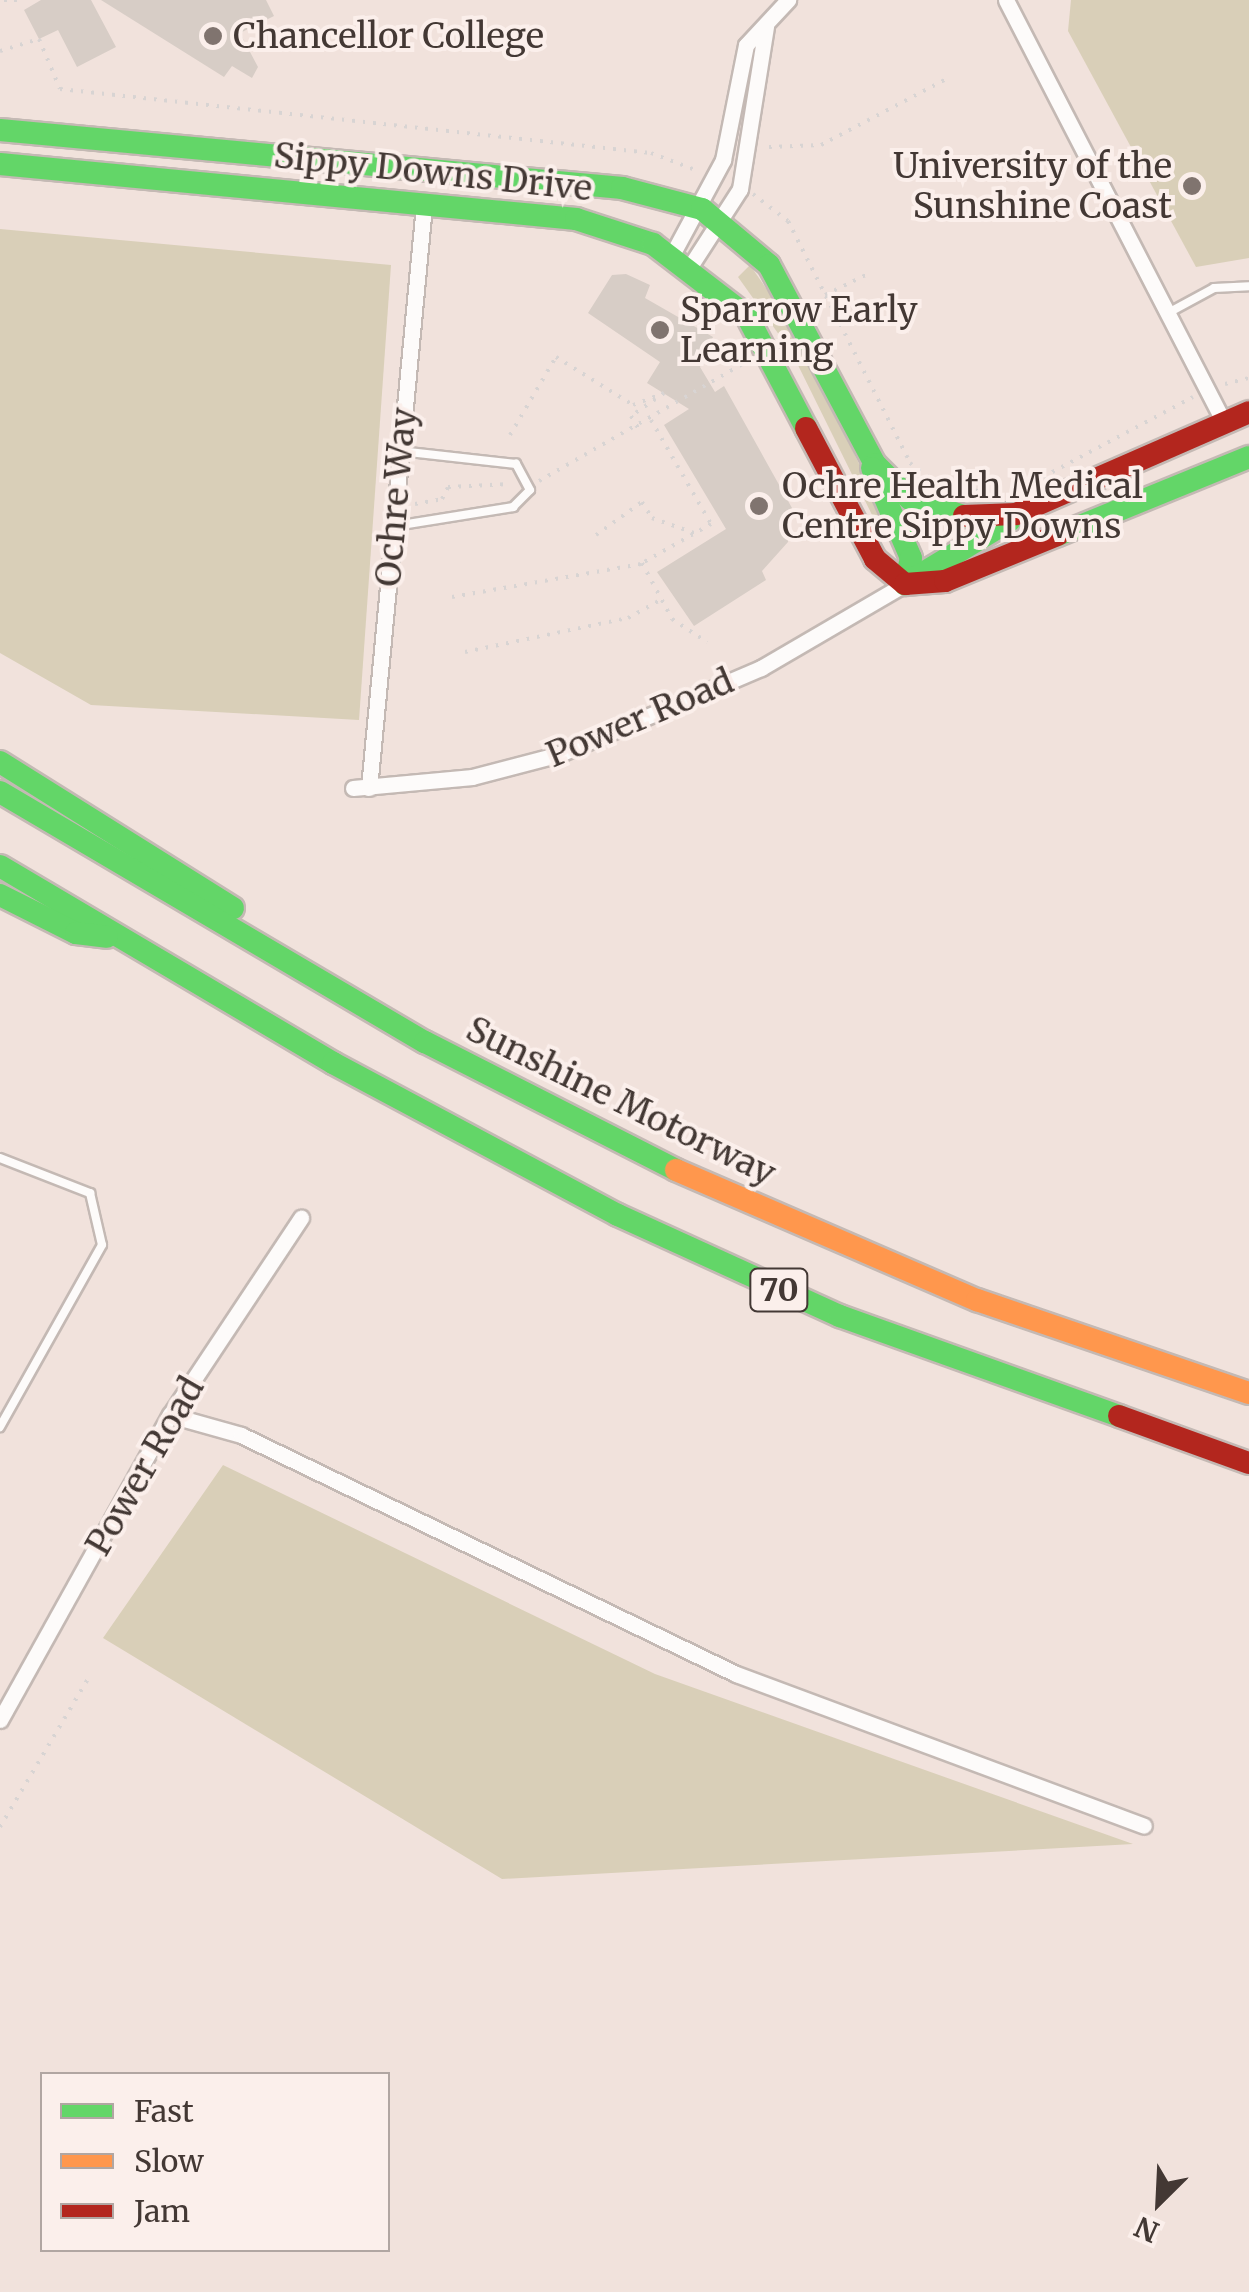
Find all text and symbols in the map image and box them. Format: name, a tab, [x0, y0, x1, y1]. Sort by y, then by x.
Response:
place label: Chancellor College	[233, 15, 544, 57]
marker: Chancellor College	[202, 25, 224, 47]
street label: Sippy Downs Drive	[272, 134, 594, 210]
place label: University of the Sunshine Coast	[893, 145, 1172, 227]
marker: University of the Sunshine Coast	[1181, 175, 1203, 197]
place label: Sparrow Early Learning	[680, 289, 918, 371]
marker: Sparrow Early Learning	[649, 319, 671, 341]
street label: Ochre Way	[367, 406, 425, 588]
place label: Ochre Health Medical Centre Sippy Downs	[782, 465, 1143, 547]
marker: Ochre Health Medical Centre Sippy Downs	[746, 493, 772, 519]
street label: Power Road	[540, 660, 740, 776]
street label: Sunshine Motorway	[460, 1008, 782, 1194]
road number: 70	[749, 1263, 809, 1317]
street label: Power Road	[77, 1369, 213, 1563]
legend	[40, 2072, 390, 2252]
text: Fast	[134, 2092, 194, 2130]
text: Slow	[134, 2142, 204, 2180]
north arrow	[1109, 2152, 1209, 2252]
text: Jam	[134, 2192, 190, 2230]
text: N	[1129, 2208, 1164, 2250]

